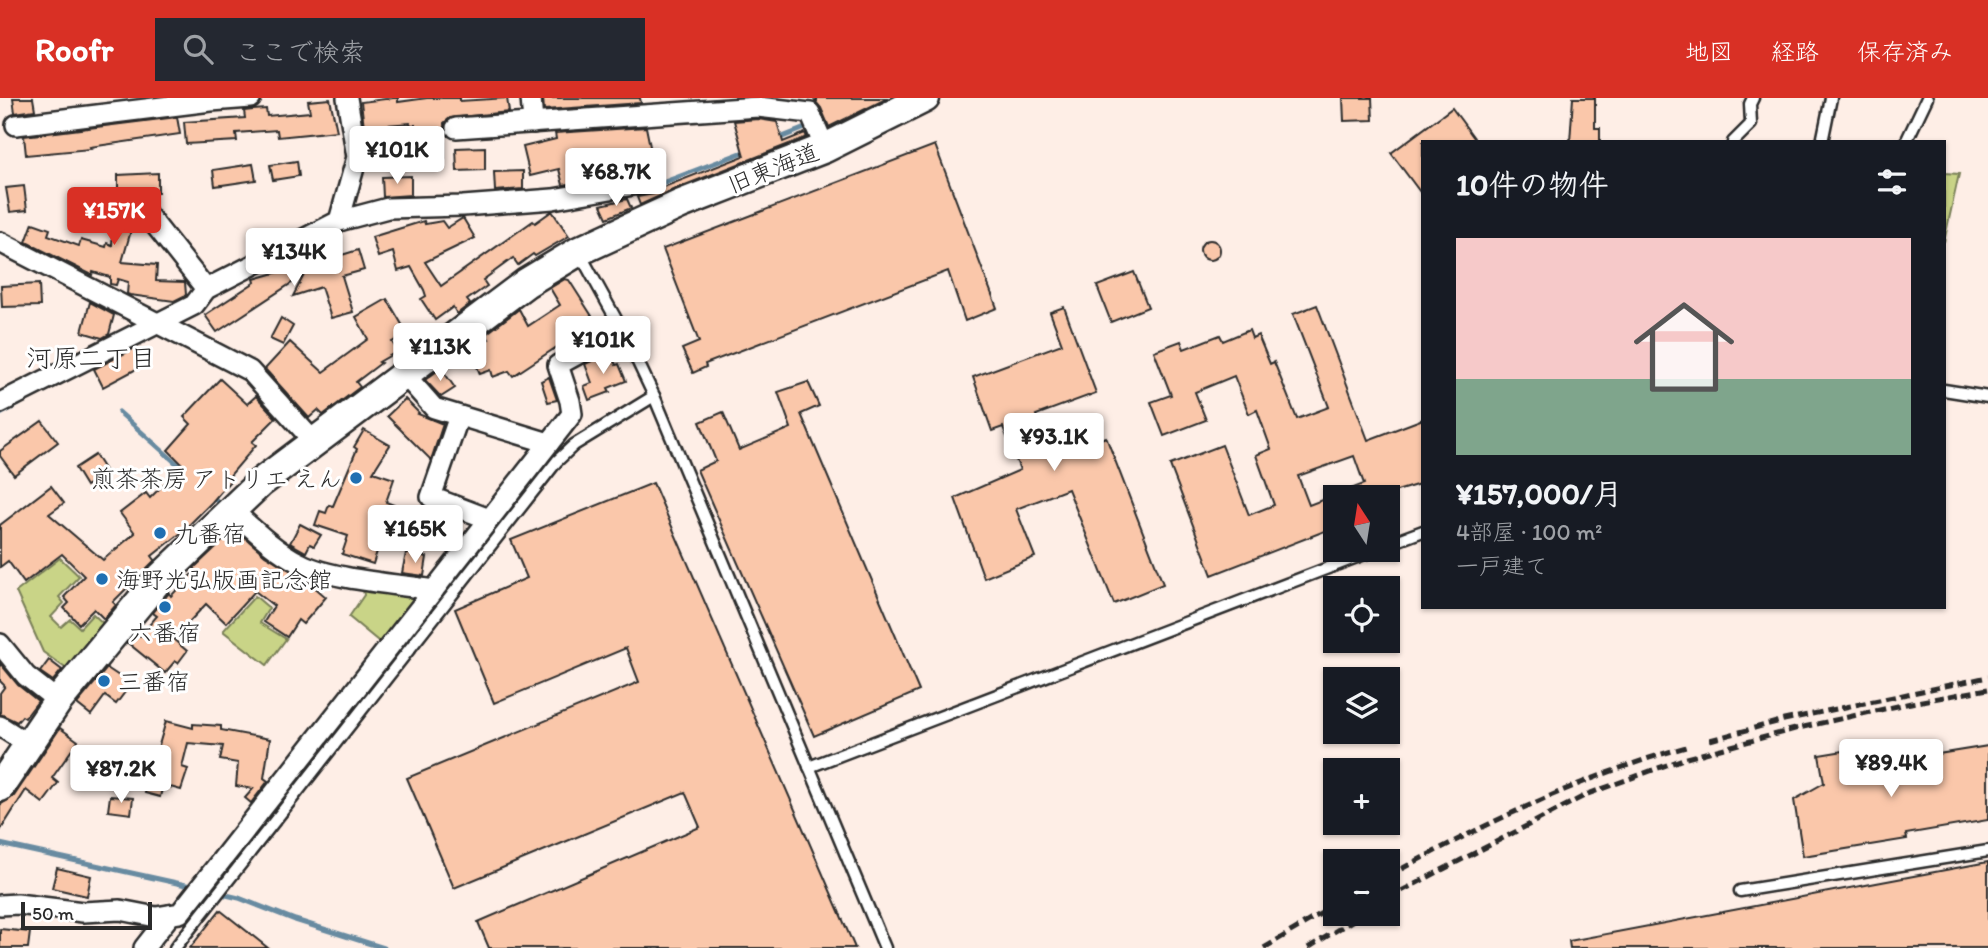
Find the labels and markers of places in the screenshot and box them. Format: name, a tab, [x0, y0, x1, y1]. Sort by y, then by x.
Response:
pin: ¥101K	[348, 126, 446, 186]
pin: ¥68.7K	[559, 148, 673, 208]
pin: ¥157K	[65, 188, 163, 247]
pin: ¥134K	[245, 228, 343, 288]
pin: ¥101K	[554, 316, 652, 376]
pin: ¥113K	[391, 324, 489, 383]
pin: ¥93.1K	[997, 414, 1111, 473]
place label: 煎茶茶房 アトリエ えん	[91, 464, 342, 493]
marker: 煎茶茶房 アトリエ えん	[348, 470, 364, 486]
pin: ¥165K	[366, 505, 464, 565]
place label: 九番宿	[174, 519, 246, 548]
marker: 九番宿	[152, 525, 168, 541]
place label: 海野光弘版画記念館	[116, 565, 332, 594]
marker: 海野光弘版画記念館	[94, 571, 110, 587]
marker: 六番宿	[157, 599, 173, 615]
place label: 六番宿	[129, 618, 201, 647]
place label: 三番宿	[118, 667, 190, 696]
marker: 三番宿	[96, 673, 112, 689]
pin: ¥89.4K	[1834, 740, 1948, 799]
pin: ¥87.2K	[64, 746, 178, 805]

